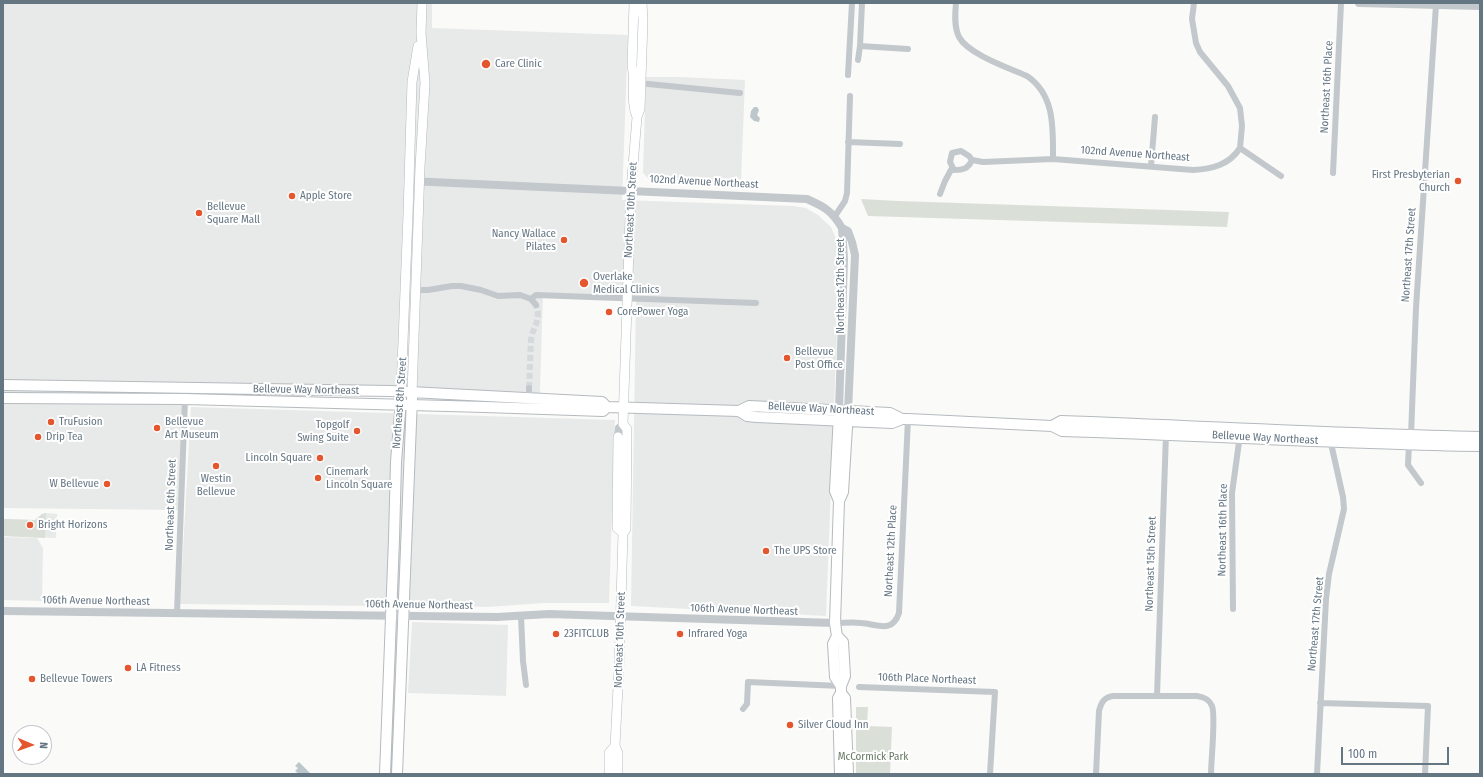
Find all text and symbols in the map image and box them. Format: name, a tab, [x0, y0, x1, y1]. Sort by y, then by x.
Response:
street label: Northeast 16th Place	[1318, 40, 1336, 134]
place label: Care Clinic	[495, 57, 542, 71]
marker: Care Clinic	[480, 58, 492, 70]
street label: 102nd Avenue Northeast	[1080, 144, 1190, 164]
street label: Northeast 10th Street	[622, 162, 640, 258]
place label: First Presbyterian Church	[1372, 168, 1450, 194]
street label: 102nd Avenue Northeast	[649, 173, 759, 191]
marker: First Presbyterian Church	[1453, 176, 1463, 186]
place label: Apple Store	[300, 189, 352, 203]
marker: Apple Store	[287, 191, 297, 201]
place label: Bellevue Square Mall	[207, 200, 260, 226]
street label: Northeast 17th Street	[1399, 207, 1419, 303]
marker: Bellevue Square Mall	[194, 208, 204, 218]
place label: Nancy Wallace Pilates	[492, 227, 556, 253]
marker: Nancy Wallace Pilates	[559, 235, 569, 245]
street label: Northeast 12th Street	[834, 238, 848, 334]
place label: Overlake Medical Clinics	[593, 270, 659, 296]
marker: Overlake Medical Clinics	[578, 277, 590, 289]
place label: CorePower Yoga	[617, 305, 688, 319]
marker: CorePower Yoga	[604, 307, 614, 317]
place label: Bellevue Post Office	[795, 345, 843, 371]
marker: Bellevue Post Office	[782, 353, 792, 363]
street label: Northeast 8th Street	[390, 357, 410, 449]
street label: Bellevue Way Northeast	[253, 382, 359, 398]
street label: Bellevue Way Northeast	[767, 400, 875, 418]
place label: TruFusion	[59, 415, 103, 429]
place label: Bellevue Art Museum	[165, 415, 219, 441]
marker: TruFusion	[46, 417, 56, 427]
place label: Topgolf Swing Suite	[297, 418, 349, 444]
marker: Bellevue Art Museum	[152, 423, 162, 433]
marker: Topgolf Swing Suite	[352, 426, 362, 436]
street label: Bellevue Way Northeast	[1211, 429, 1319, 447]
place label: Drip Tea	[46, 430, 83, 444]
marker: Drip Tea	[33, 432, 43, 442]
place label: Lincoln Square	[246, 451, 312, 465]
marker: Lincoln Square	[315, 453, 325, 463]
street label: Northeast 6th Street	[163, 459, 179, 551]
marker: Westin Bellevue	[211, 461, 221, 471]
place label: Cinemark Lincoln Square	[326, 465, 392, 491]
place label: Westin Bellevue	[197, 472, 235, 498]
marker: Cinemark Lincoln Square	[313, 473, 323, 483]
place label: W Bellevue	[50, 477, 99, 491]
marker: W Bellevue	[102, 479, 112, 489]
street label: Northeast 16th Place	[1216, 484, 1230, 576]
street label: Northeast 12th Place	[882, 505, 900, 597]
street label: Northeast 15th Street	[1143, 516, 1159, 612]
place label: Bright Horizons	[38, 518, 107, 532]
marker: Bright Horizons	[25, 520, 35, 530]
place label: The UPS Store	[774, 544, 837, 558]
marker: The UPS Store	[761, 546, 771, 556]
street label: Northeast 17th Street	[1305, 576, 1327, 672]
street label: Northeast 10th Street	[612, 592, 628, 688]
street label: 106th Avenue Northeast	[42, 593, 150, 609]
street label: 106th Avenue Northeast	[365, 597, 473, 613]
street label: 106th Avenue Northeast	[690, 602, 798, 618]
place label: 23FITCLUB	[564, 627, 609, 641]
place label: Infrared Yoga	[688, 627, 747, 641]
marker: 23FITCLUB	[551, 629, 561, 639]
marker: Infrared Yoga	[675, 629, 685, 639]
place label: LA Fitness	[136, 661, 181, 675]
marker: LA Fitness	[123, 663, 133, 673]
street label: 106th Place Northeast	[878, 671, 976, 687]
place label: Bellevue Towers	[40, 672, 113, 686]
marker: Bellevue Towers	[27, 674, 37, 684]
place label: Silver Cloud Inn	[798, 718, 869, 732]
marker: Silver Cloud Inn	[785, 720, 795, 730]
north arrow	[12, 725, 52, 765]
scale bar	[1343, 739, 1451, 765]
text: N	[37, 742, 50, 749]
text: 100 m	[1348, 747, 1377, 761]
park label: McCormick Park	[838, 750, 908, 764]

